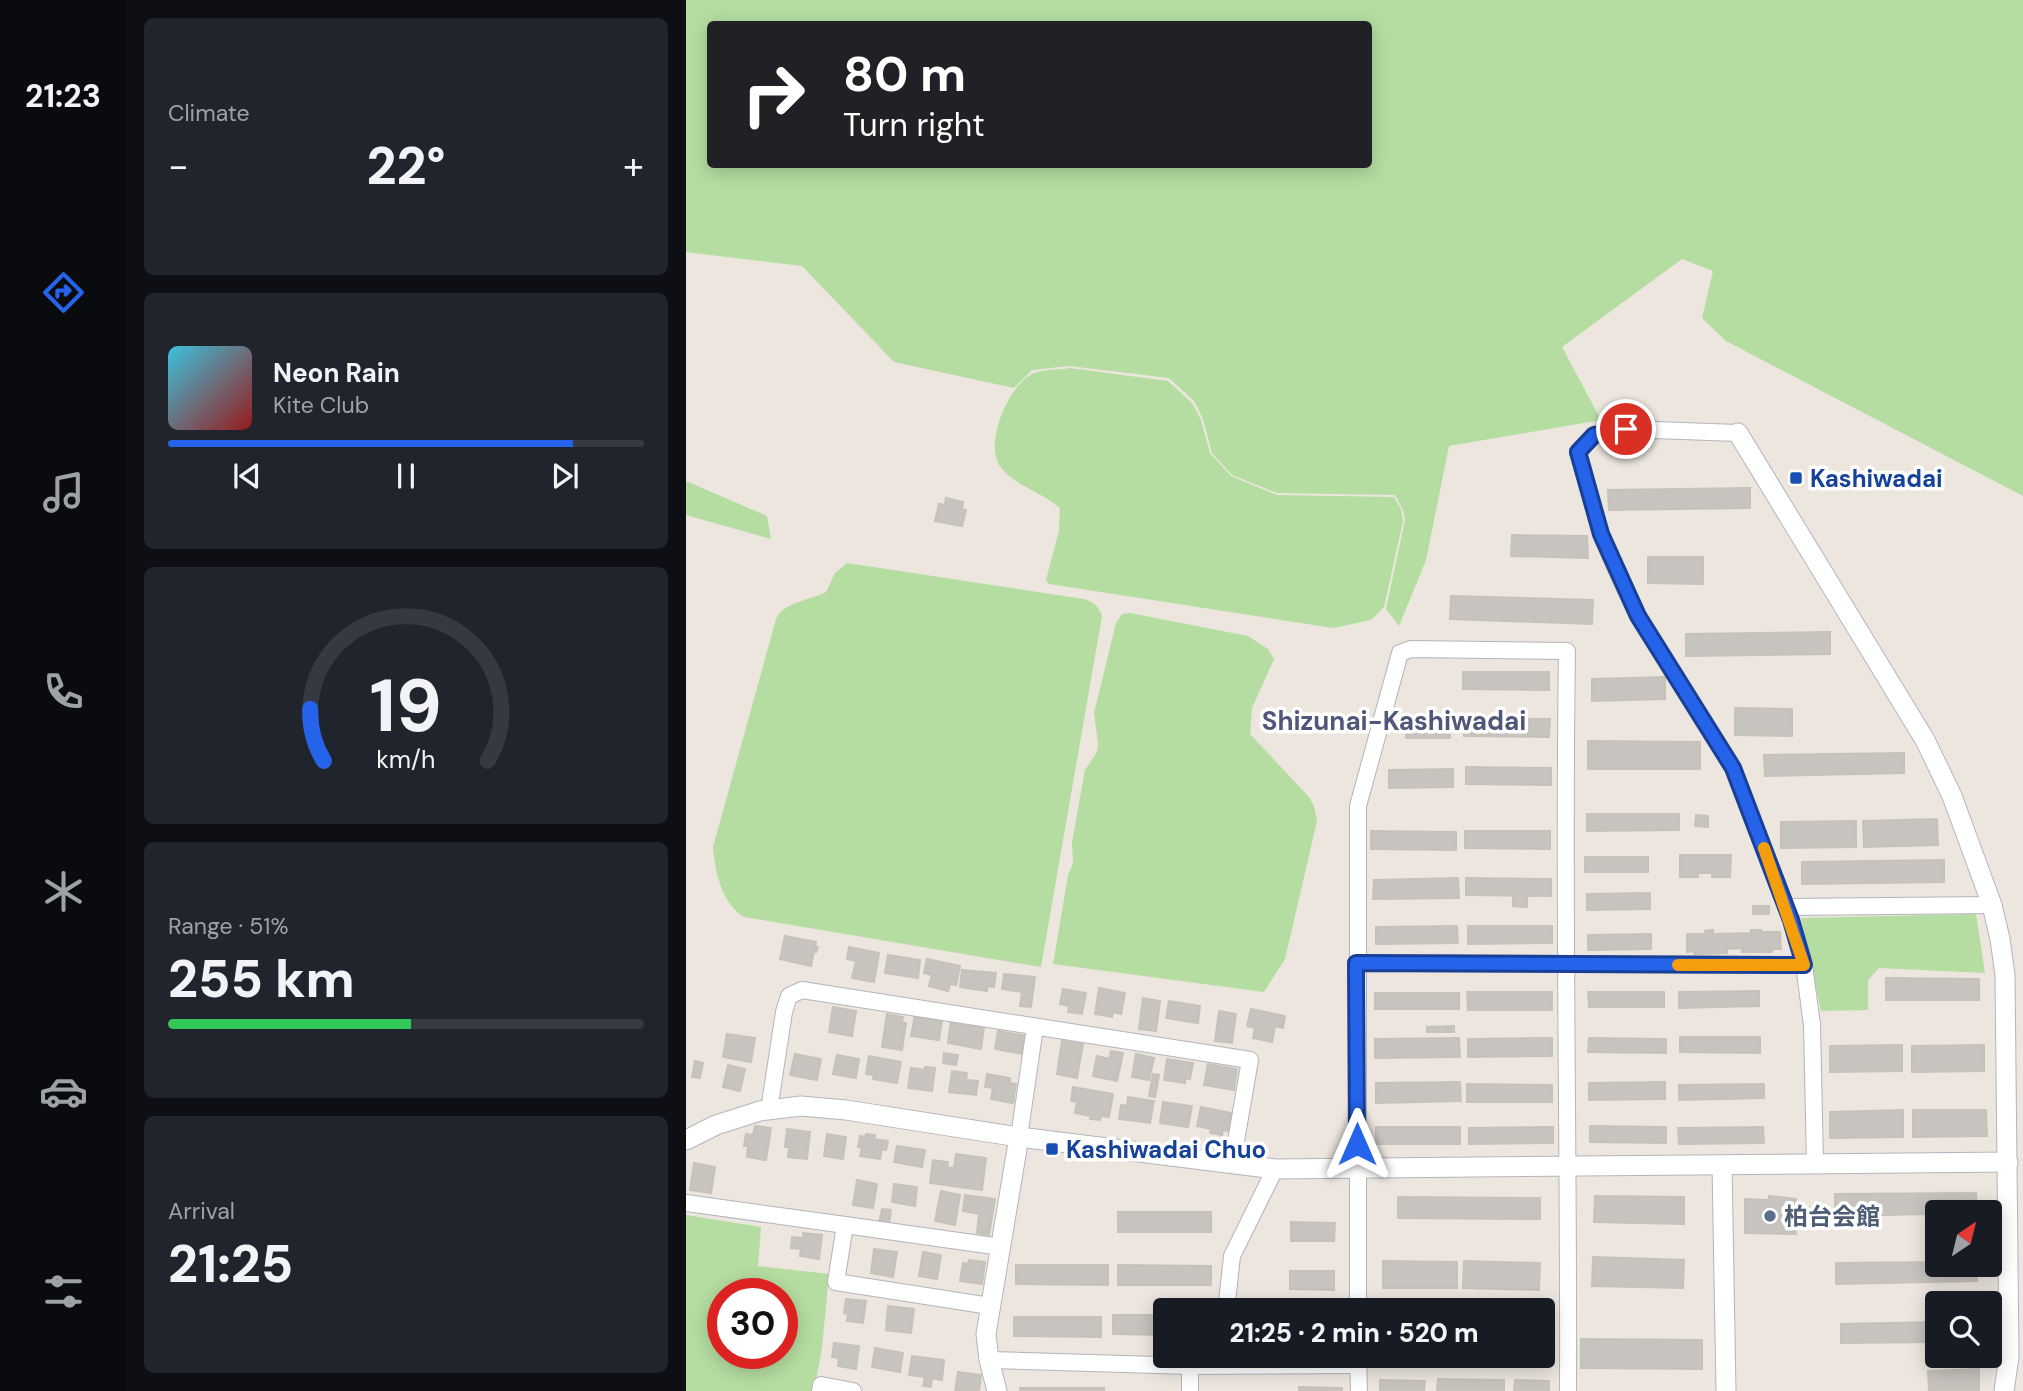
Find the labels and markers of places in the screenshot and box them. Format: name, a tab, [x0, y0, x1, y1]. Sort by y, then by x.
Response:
pin	[1596, 399, 1656, 459]
place label: Kashiwadai	[1810, 463, 1943, 494]
marker: Kashiwadai	[1788, 470, 1804, 486]
place label: Kashiwadai Chuo	[1066, 1134, 1266, 1165]
marker: Kashiwadai Chuo	[1044, 1141, 1060, 1157]
place label: 柏台会館	[1784, 1201, 1880, 1232]
marker: 柏台会館	[1762, 1208, 1778, 1224]

